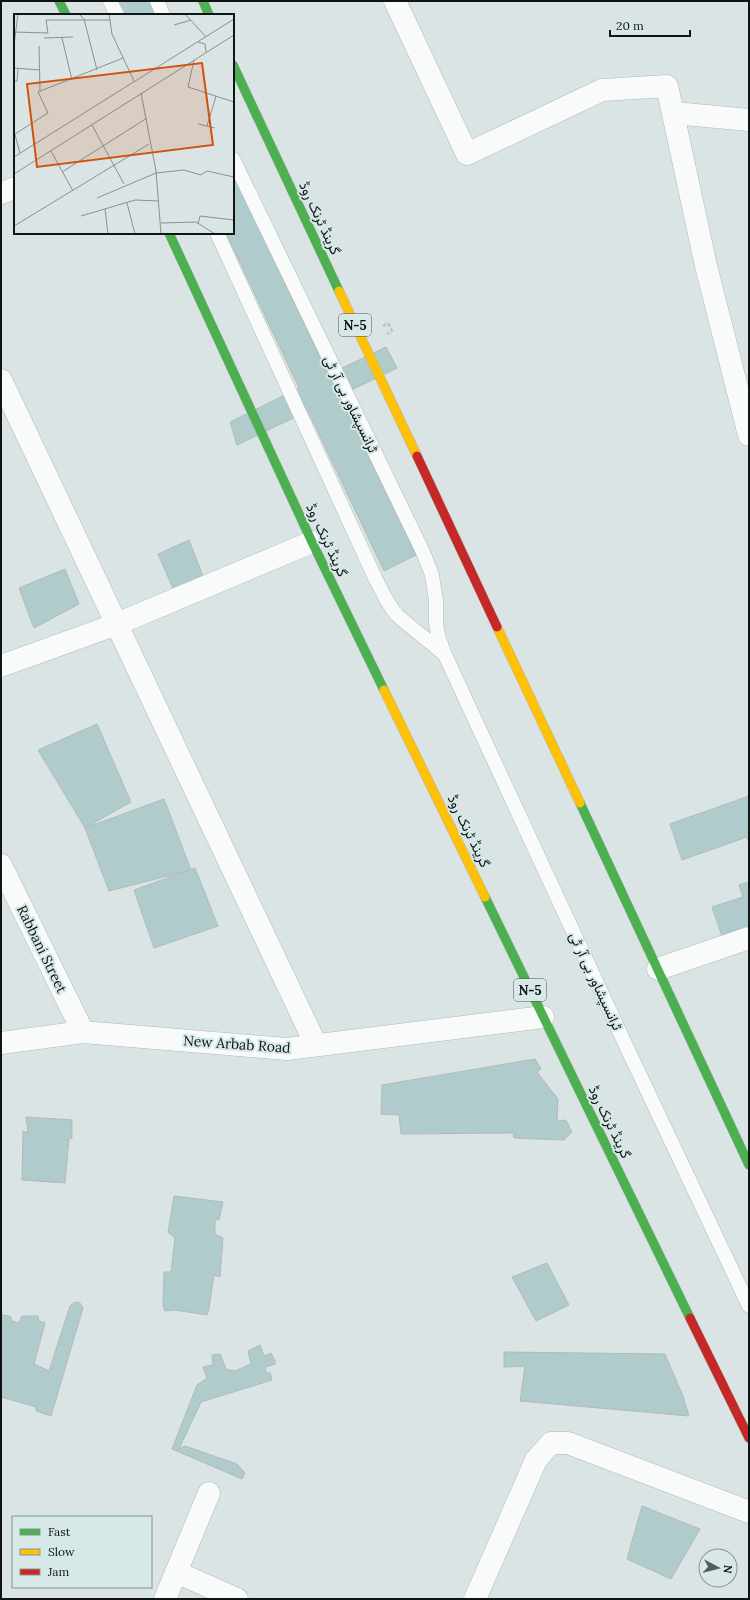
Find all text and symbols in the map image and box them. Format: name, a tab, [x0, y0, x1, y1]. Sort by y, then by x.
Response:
scale bar	[610, 12, 690, 38]
inset map	[14, 14, 234, 234]
text: 20 m	[616, 18, 644, 33]
street label: گرینڈ ٹرنک روڈ	[295, 178, 345, 258]
road number: N-5	[339, 314, 371, 336]
street label: ٹرانسپشاور بی آر ٹی	[319, 352, 382, 456]
street label: گرینڈ ٹرنک روڈ	[302, 500, 352, 580]
street label: گرینڈ ٹرنک روڈ	[444, 792, 494, 870]
street label: Rabbani Street	[13, 902, 71, 996]
street label: ٹرانسپشاور بی آر ٹی	[565, 929, 627, 1033]
road number: N-5	[514, 979, 546, 1001]
street label: New Arbab Road	[183, 1031, 291, 1057]
street label: گرینڈ ٹرنک روڈ	[585, 1083, 635, 1161]
legend	[12, 1516, 152, 1588]
text: Fast	[48, 1524, 71, 1539]
text: Slow	[48, 1544, 75, 1559]
north arrow	[698, 1548, 738, 1588]
text: Jam	[47, 1564, 69, 1579]
text: N	[720, 1564, 735, 1575]

